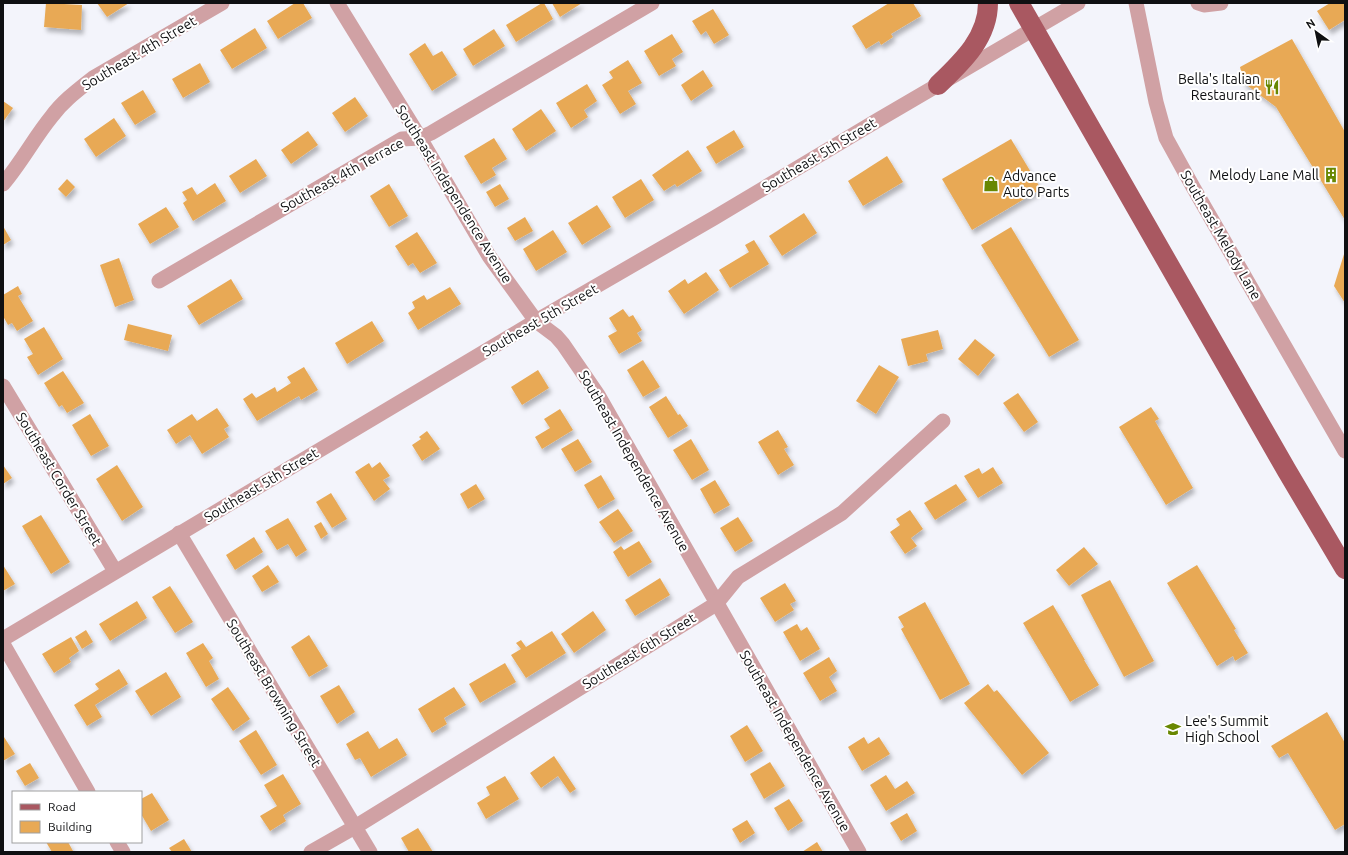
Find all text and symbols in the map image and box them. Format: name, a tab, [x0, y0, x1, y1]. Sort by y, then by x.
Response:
street label: Southeast 4th Street	[79, 12, 199, 93]
north arrow	[1296, 12, 1336, 52]
text: N	[1304, 16, 1317, 31]
place label: Bella's Italian Restaurant	[1178, 71, 1260, 103]
restaurant icon: Bella's Italian Restaurant	[1263, 78, 1281, 96]
street label: Southeast Independence Avenue	[392, 102, 516, 286]
street label: Southeast 5th Street	[759, 114, 879, 195]
street label: Southeast 4th Terrace	[278, 135, 406, 215]
building icon: Melody Lane Mall	[1322, 166, 1340, 184]
street label: Southeast Melody Lane	[1177, 167, 1265, 303]
place label: Melody Lane Mall	[1209, 167, 1319, 183]
place label: Advance Auto Parts	[1003, 168, 1069, 200]
shop icon: Advance Auto Parts	[982, 175, 1000, 193]
street label: Southeast 5th Street	[480, 280, 601, 360]
street label: Southeast Independence Avenue	[575, 368, 693, 554]
street label: Southeast Corder Street	[13, 410, 105, 549]
street label: Southeast 5th Street	[201, 444, 321, 525]
street label: Southeast 6th Street	[579, 609, 699, 692]
street label: Southeast Browning Street	[223, 616, 325, 770]
street label: Southeast Independence Avenue	[736, 648, 854, 834]
place label: Lee's Summit High School	[1185, 713, 1269, 745]
school or university icon: Lee's Summit High School	[1164, 720, 1182, 738]
legend	[12, 791, 142, 843]
text: Road	[48, 800, 76, 813]
text: Building	[48, 820, 92, 833]

